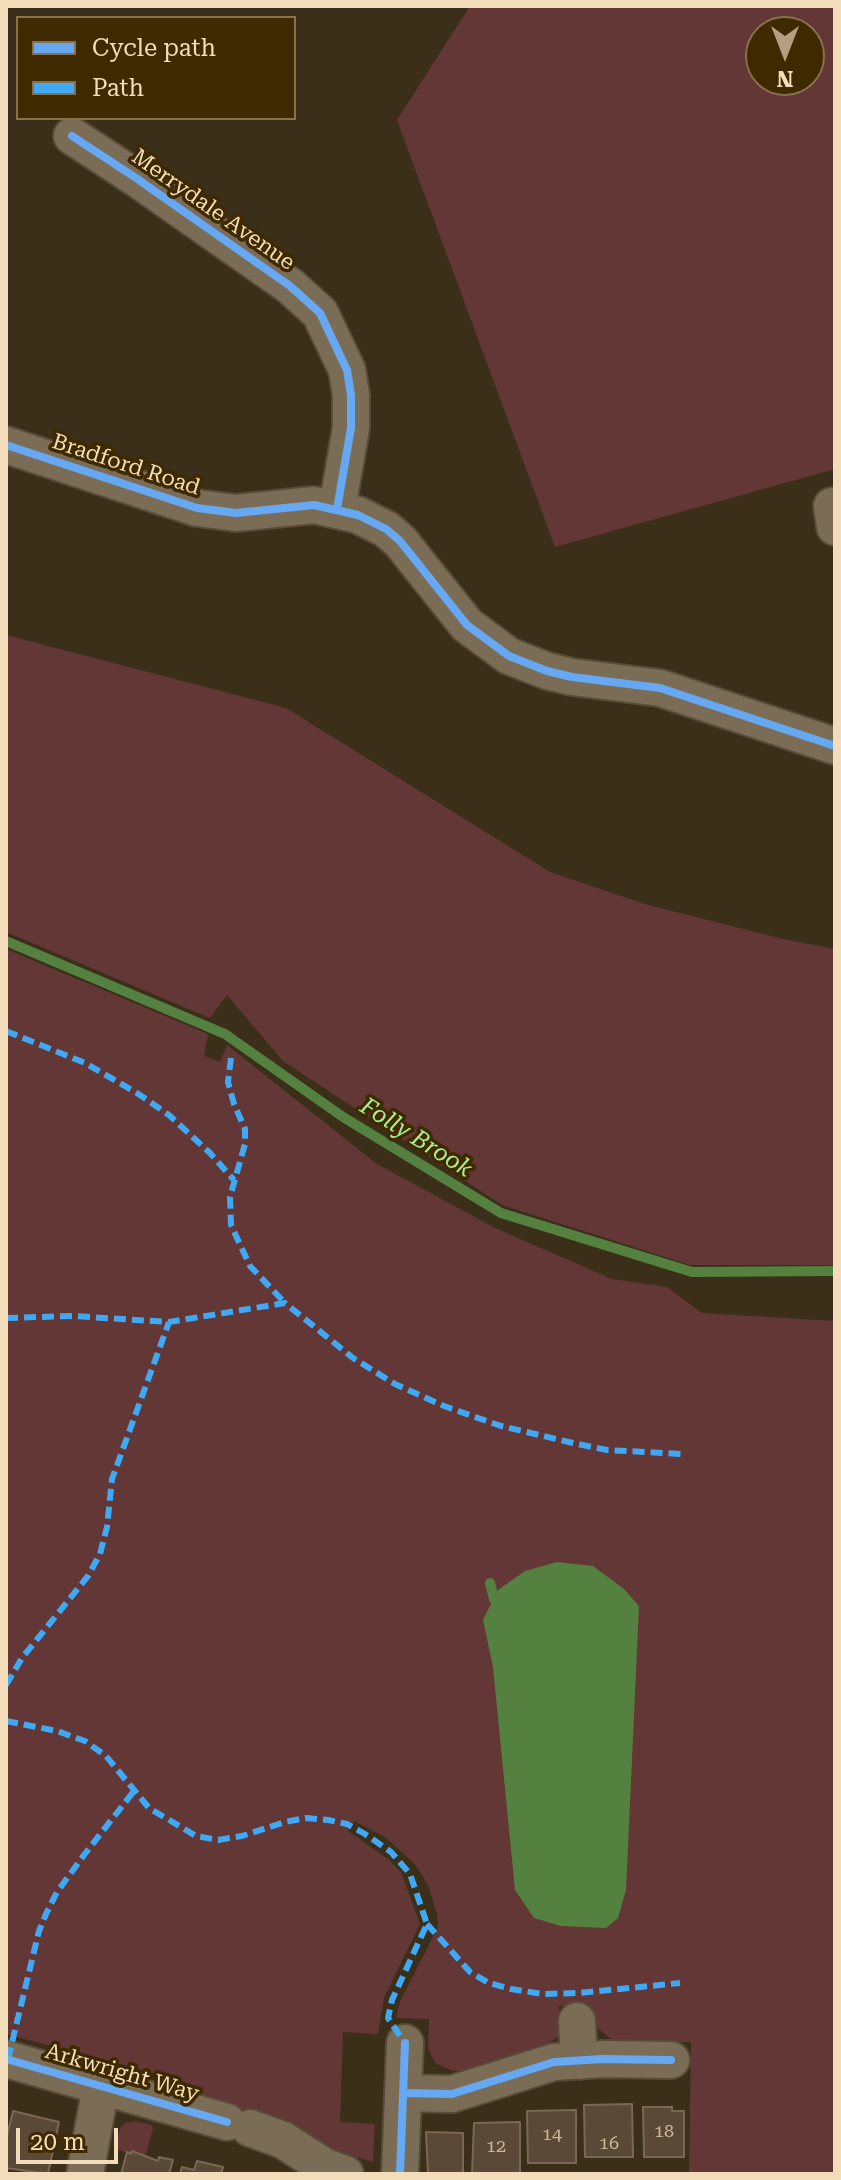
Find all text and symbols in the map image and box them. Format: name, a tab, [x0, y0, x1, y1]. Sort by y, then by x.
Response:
legend	[16, 16, 296, 120]
north arrow	[745, 16, 825, 96]
text: Cycle path	[92, 34, 216, 62]
text: N	[777, 66, 793, 91]
text: Path	[92, 74, 144, 102]
street label: Merrydale Avenue	[126, 144, 300, 276]
street label: Bradford Road	[49, 429, 203, 501]
water label: Folly Brook	[355, 1092, 477, 1184]
street label: Arkwright Way	[42, 2038, 202, 2108]
scale bar	[20, 2112, 122, 2162]
house number: 18	[654, 2121, 674, 2143]
house number: 14	[542, 2124, 562, 2146]
text: 20 m	[30, 2128, 85, 2156]
house number: 16	[599, 2133, 619, 2155]
house number: 12	[486, 2136, 506, 2158]

